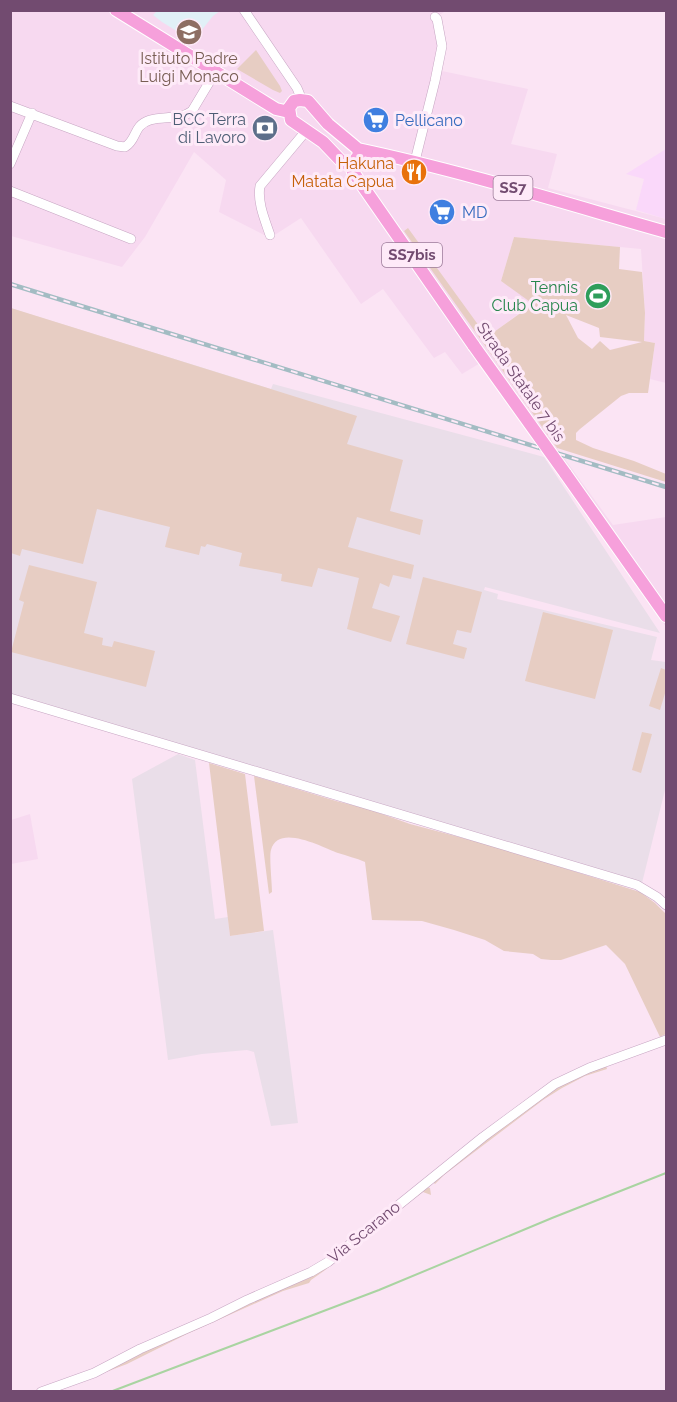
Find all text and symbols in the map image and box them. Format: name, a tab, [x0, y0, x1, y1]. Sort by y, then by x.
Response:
school or university icon: Istituto Padre Luigi Monaco	[174, 17, 204, 47]
place label: Istituto Padre Luigi Monaco	[139, 49, 239, 86]
supermarket icon: Pellicano	[361, 105, 391, 135]
place label: BCC Terra di Lavoro	[173, 110, 246, 147]
place label: Pellicano	[395, 111, 463, 130]
bank icon: BCC Terra di Lavoro	[250, 113, 280, 143]
place label: Hakuna Matata Capua	[291, 154, 394, 191]
restaurant icon: Hakuna Matata Capua	[399, 157, 429, 187]
road number: SS7	[494, 176, 532, 200]
supermarket icon: MD	[427, 197, 457, 227]
place label: MD	[462, 203, 487, 222]
road number: SS7bis	[382, 243, 442, 267]
place label: Tennis Club Capua	[491, 278, 578, 315]
sports icon: Tennis Club Capua	[583, 281, 613, 311]
street label: Strada Statale 7 bis	[473, 319, 569, 446]
street label: Via Scarano	[324, 1197, 404, 1267]

